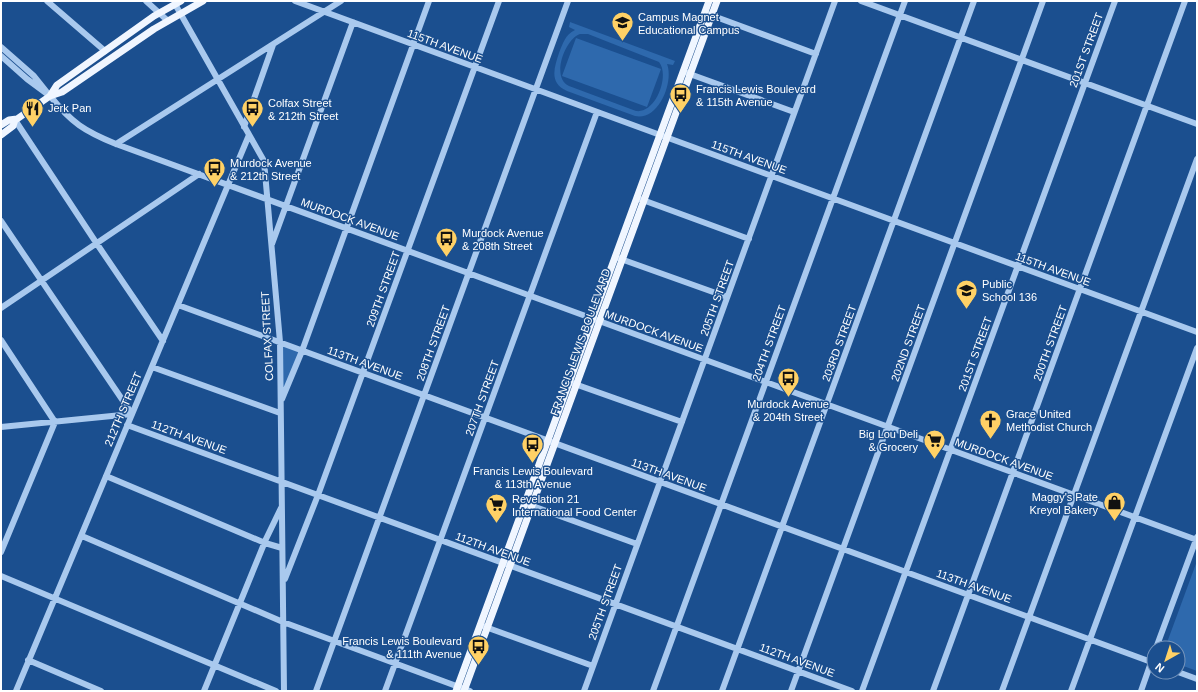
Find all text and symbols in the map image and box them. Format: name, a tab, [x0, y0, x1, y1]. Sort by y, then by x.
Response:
school or university icon: Campus Magnet Educational Campus	[609, 10, 635, 43]
place label: Campus Magnet Educational Campus	[638, 11, 740, 36]
street label: 201ST STREET	[1067, 11, 1105, 89]
street label: 115TH AVENUE	[406, 27, 484, 65]
bus stop icon: Francis Lewis Boulevard & 115th Avenue	[668, 82, 694, 115]
place label: Francis Lewis Boulevard & 115th Avenue	[696, 83, 816, 108]
restaurant icon: Jerk Pan	[19, 95, 45, 128]
bus stop icon: Colfax Street & 212th Street	[239, 96, 265, 129]
place label: Colfax Street & 212th Street	[268, 97, 338, 122]
place label: Jerk Pan	[48, 102, 91, 114]
street label: 115TH AVENUE	[710, 138, 788, 176]
bus stop icon: Murdock Avenue & 212th Street	[201, 156, 227, 189]
place label: Murdock Avenue & 212th Street	[230, 157, 312, 182]
street label: MURDOCK AVENUE	[299, 196, 401, 242]
bus stop icon: Murdock Avenue & 208th Street	[434, 226, 460, 259]
place label: Murdock Avenue & 208th Street	[462, 227, 544, 252]
street label: 209TH STREET	[364, 249, 402, 328]
street label: 115TH AVENUE	[1014, 250, 1092, 288]
street label: 205TH STREET	[698, 258, 736, 337]
street label: FRANCIS LEWIS BOULEVARD	[548, 267, 612, 417]
school or university icon: Public School 136	[953, 277, 979, 310]
place label: Public School 136	[982, 278, 1037, 303]
street label: COLFAX STREET	[259, 291, 275, 381]
street label: 208TH STREET	[414, 303, 452, 382]
street label: 204TH STREET	[750, 303, 788, 382]
street label: 203RD STREET	[820, 303, 859, 383]
street label: 202ND STREET	[889, 303, 928, 383]
street label: 200TH STREET	[1031, 303, 1069, 382]
street label: MURDOCK AVENUE	[603, 308, 705, 354]
street label: 201ST STREET	[956, 315, 994, 393]
street label: 113TH AVENUE	[326, 344, 404, 382]
street label: 207TH STREET	[463, 358, 501, 437]
bus stop icon: Murdock Avenue & 204th Street	[775, 365, 801, 398]
street label: 212TH STREET	[102, 370, 144, 448]
place label: Murdock Avenue & 204th Street	[747, 398, 829, 423]
church icon: Grace United Methodist Church	[978, 407, 1004, 440]
place label: Grace United Methodist Church	[1006, 408, 1092, 433]
street label: 112TH AVENUE	[150, 418, 228, 456]
supermarket icon: Big Lou Deli & Grocery	[921, 427, 947, 460]
place label: Big Lou Deli & Grocery	[859, 428, 918, 453]
bus stop icon: Francis Lewis Boulevard & 113th Avenue	[520, 432, 546, 465]
street label: MURDOCK AVENUE	[953, 436, 1055, 482]
street label: 113TH AVENUE	[630, 456, 708, 494]
place label: Francis Lewis Boulevard & 113th Avenue	[473, 465, 593, 490]
shop icon: Maggy's Pate Kreyol Bakery	[1101, 490, 1127, 523]
place label: Maggy's Pate Kreyol Bakery	[1030, 491, 1098, 516]
supermarket icon: Revelation 21 International Food Center	[484, 492, 510, 525]
place label: Revelation 21 International Food Center	[512, 493, 637, 518]
street label: 112TH AVENUE	[454, 530, 532, 568]
street label: 205TH STREET	[586, 562, 624, 641]
street label: 113TH AVENUE	[935, 567, 1013, 605]
bus stop icon: Francis Lewis Boulevard & 111th Avenue	[465, 634, 491, 667]
place label: Francis Lewis Boulevard & 111th Avenue	[342, 635, 462, 660]
north arrow	[1146, 640, 1186, 680]
street label: 112TH AVENUE	[758, 641, 836, 679]
text: N	[1153, 661, 1167, 675]

